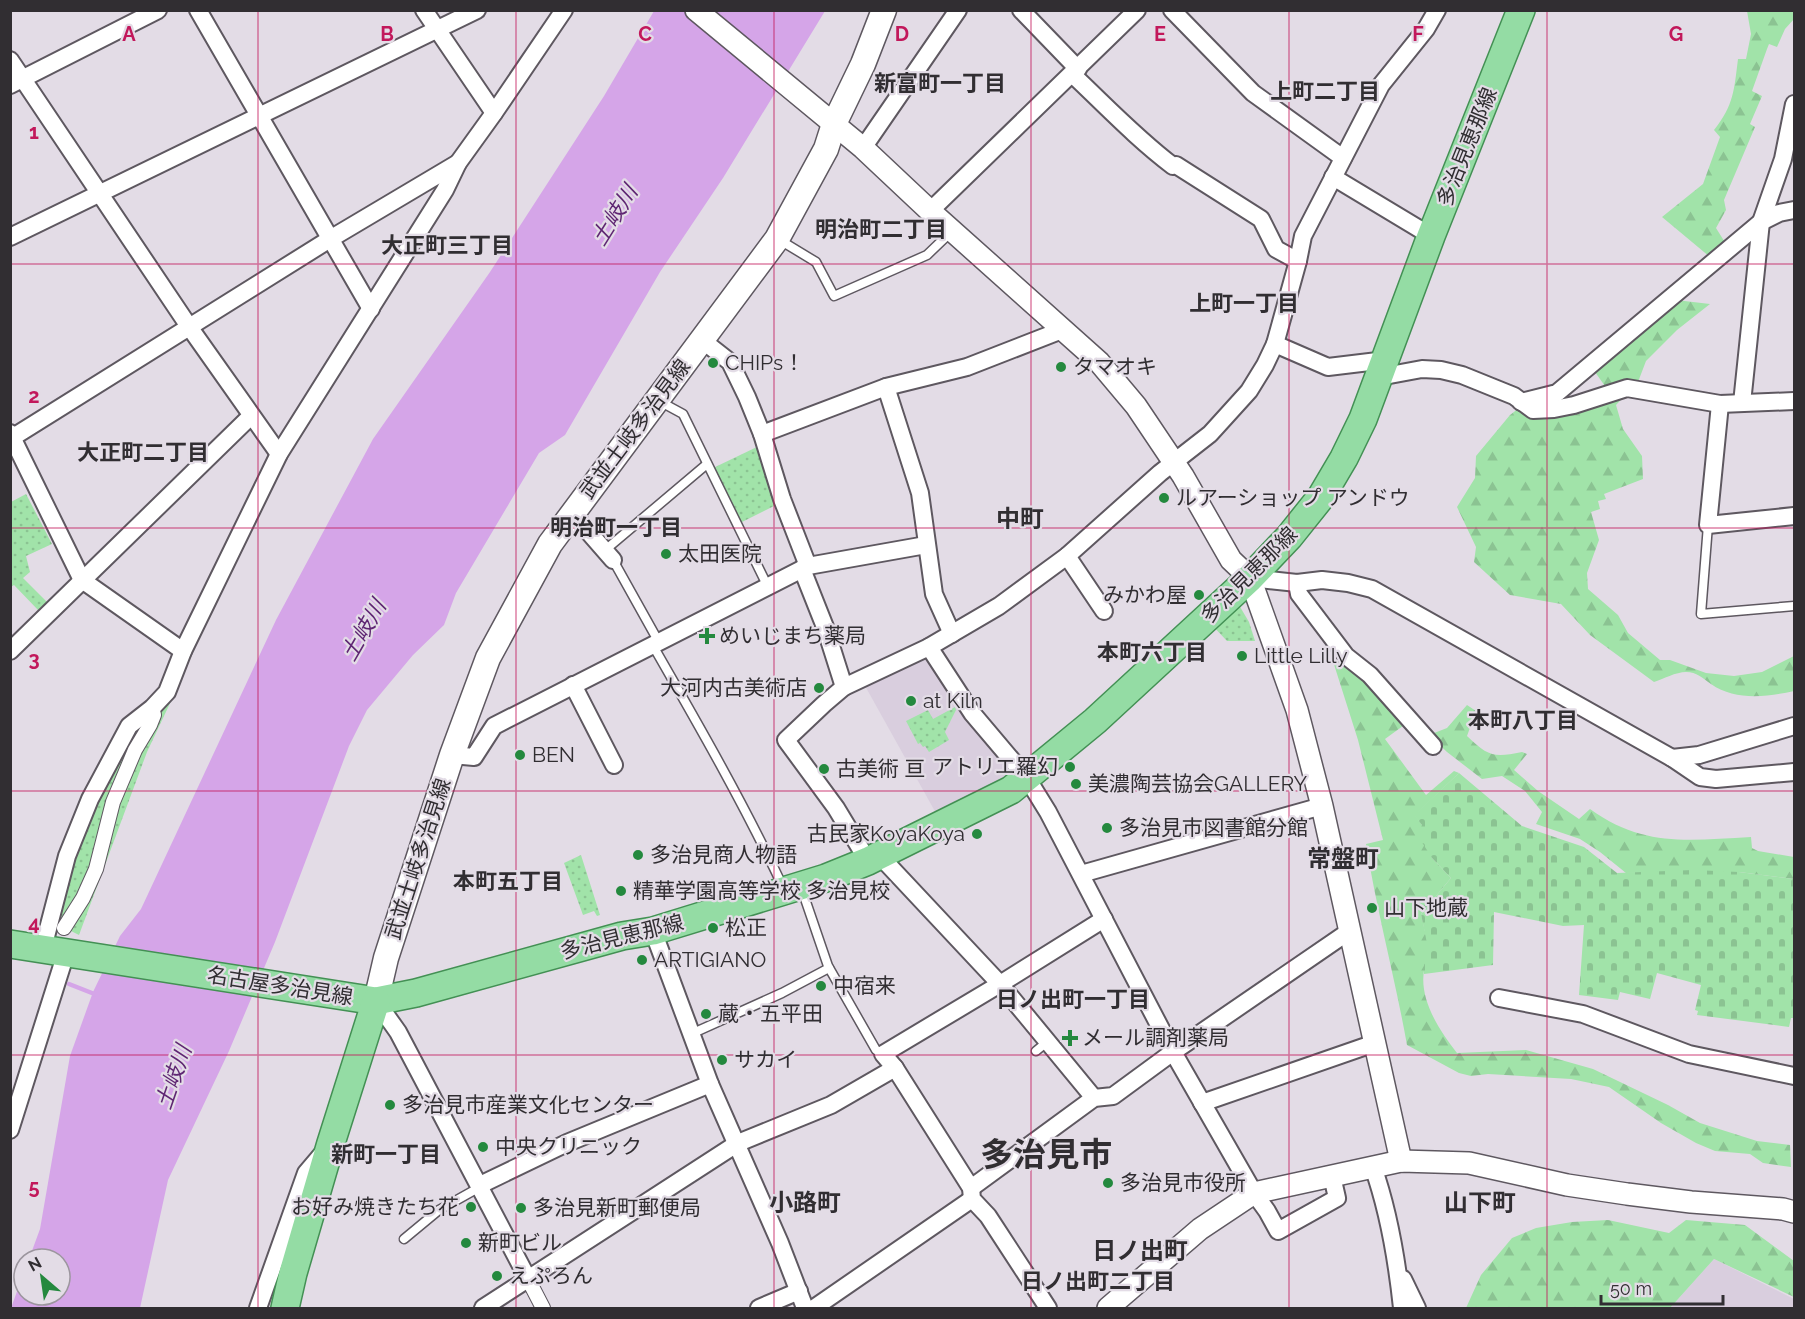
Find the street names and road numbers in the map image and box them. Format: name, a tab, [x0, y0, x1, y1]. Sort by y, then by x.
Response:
street label: 多治見恵那線	[1431, 84, 1502, 210]
street label: 武並土岐多治見線	[574, 354, 695, 503]
street label: 多治見恵那線	[1195, 521, 1302, 628]
street label: 武並土岐多治見線	[380, 775, 455, 943]
street label: 多治見恵那線	[558, 909, 686, 964]
street label: 名古屋多治見線	[206, 962, 355, 1009]

